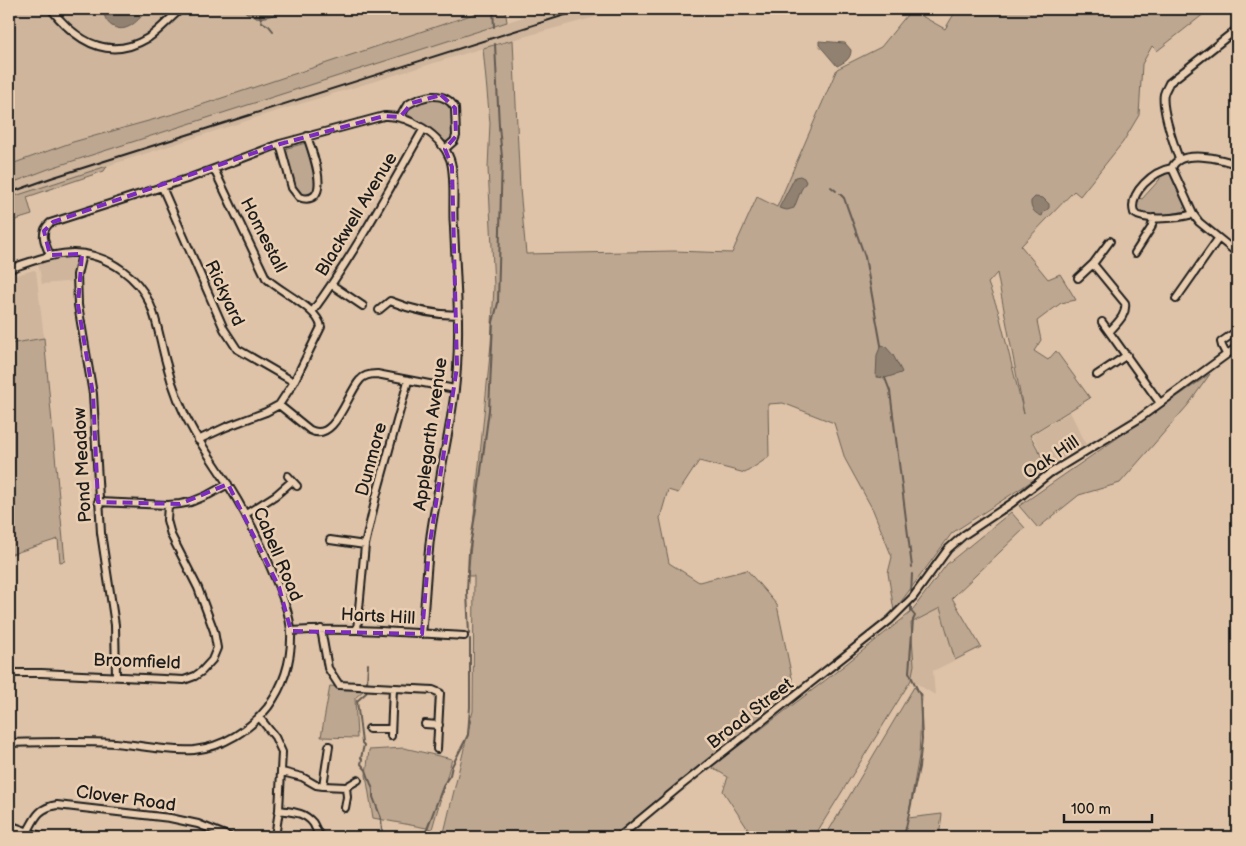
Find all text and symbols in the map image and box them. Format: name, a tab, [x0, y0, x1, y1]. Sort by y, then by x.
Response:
street label: Blackwell Avenue	[311, 148, 402, 280]
street label: Homestall	[236, 194, 291, 276]
street label: Rickyard	[200, 257, 249, 329]
street label: Applegarth Avenue	[409, 356, 452, 512]
street label: Pond Meadow	[69, 407, 96, 523]
street label: Dunmore	[352, 420, 391, 498]
street label: Oak Hill	[1019, 431, 1083, 484]
street label: Cabell Road	[248, 504, 307, 604]
street label: Harts Hill	[340, 604, 416, 629]
street label: Broomfield	[93, 649, 181, 674]
street label: Broad Street	[703, 673, 798, 753]
street label: Clover Road	[75, 781, 177, 816]
scale bar	[1064, 791, 1151, 823]
text: 100 m	[1071, 800, 1111, 819]

